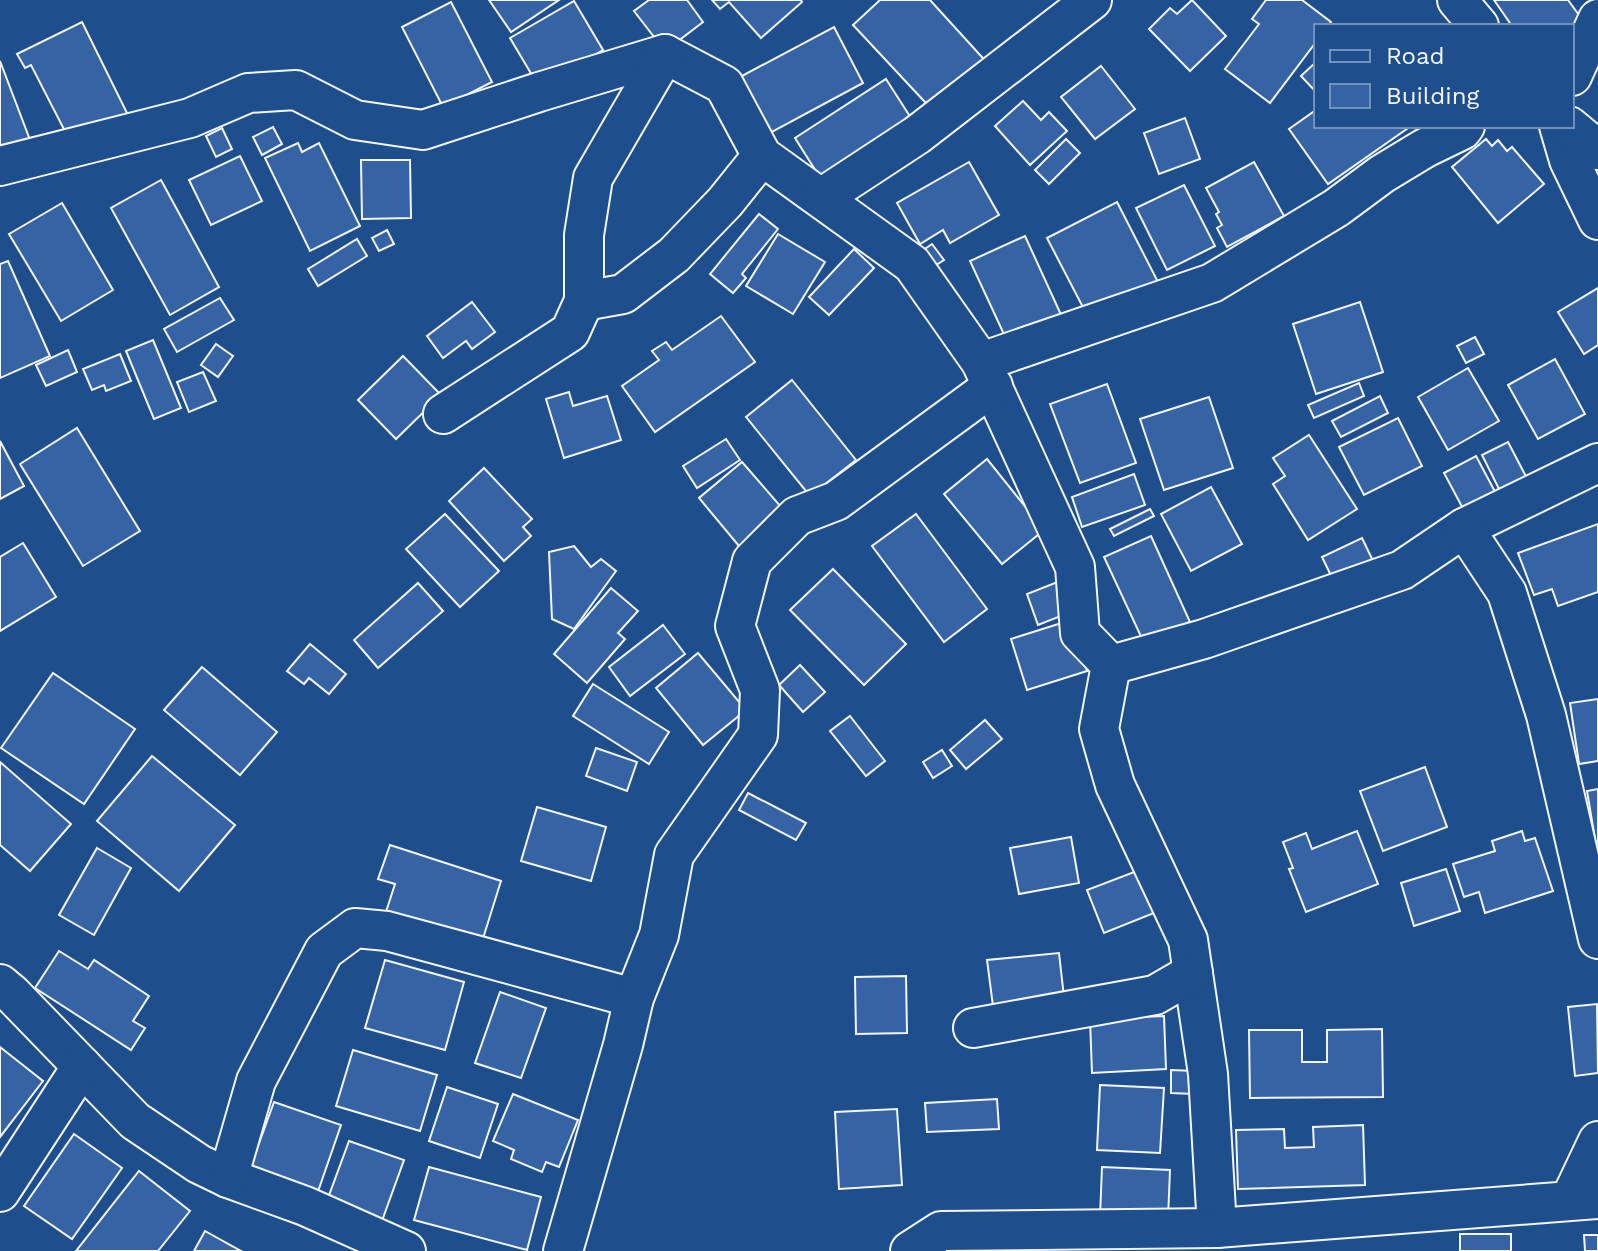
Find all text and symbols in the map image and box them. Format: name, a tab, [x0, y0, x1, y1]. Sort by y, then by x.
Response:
legend	[1314, 24, 1574, 128]
text: Road	[1386, 42, 1445, 70]
text: Building	[1386, 82, 1479, 110]

